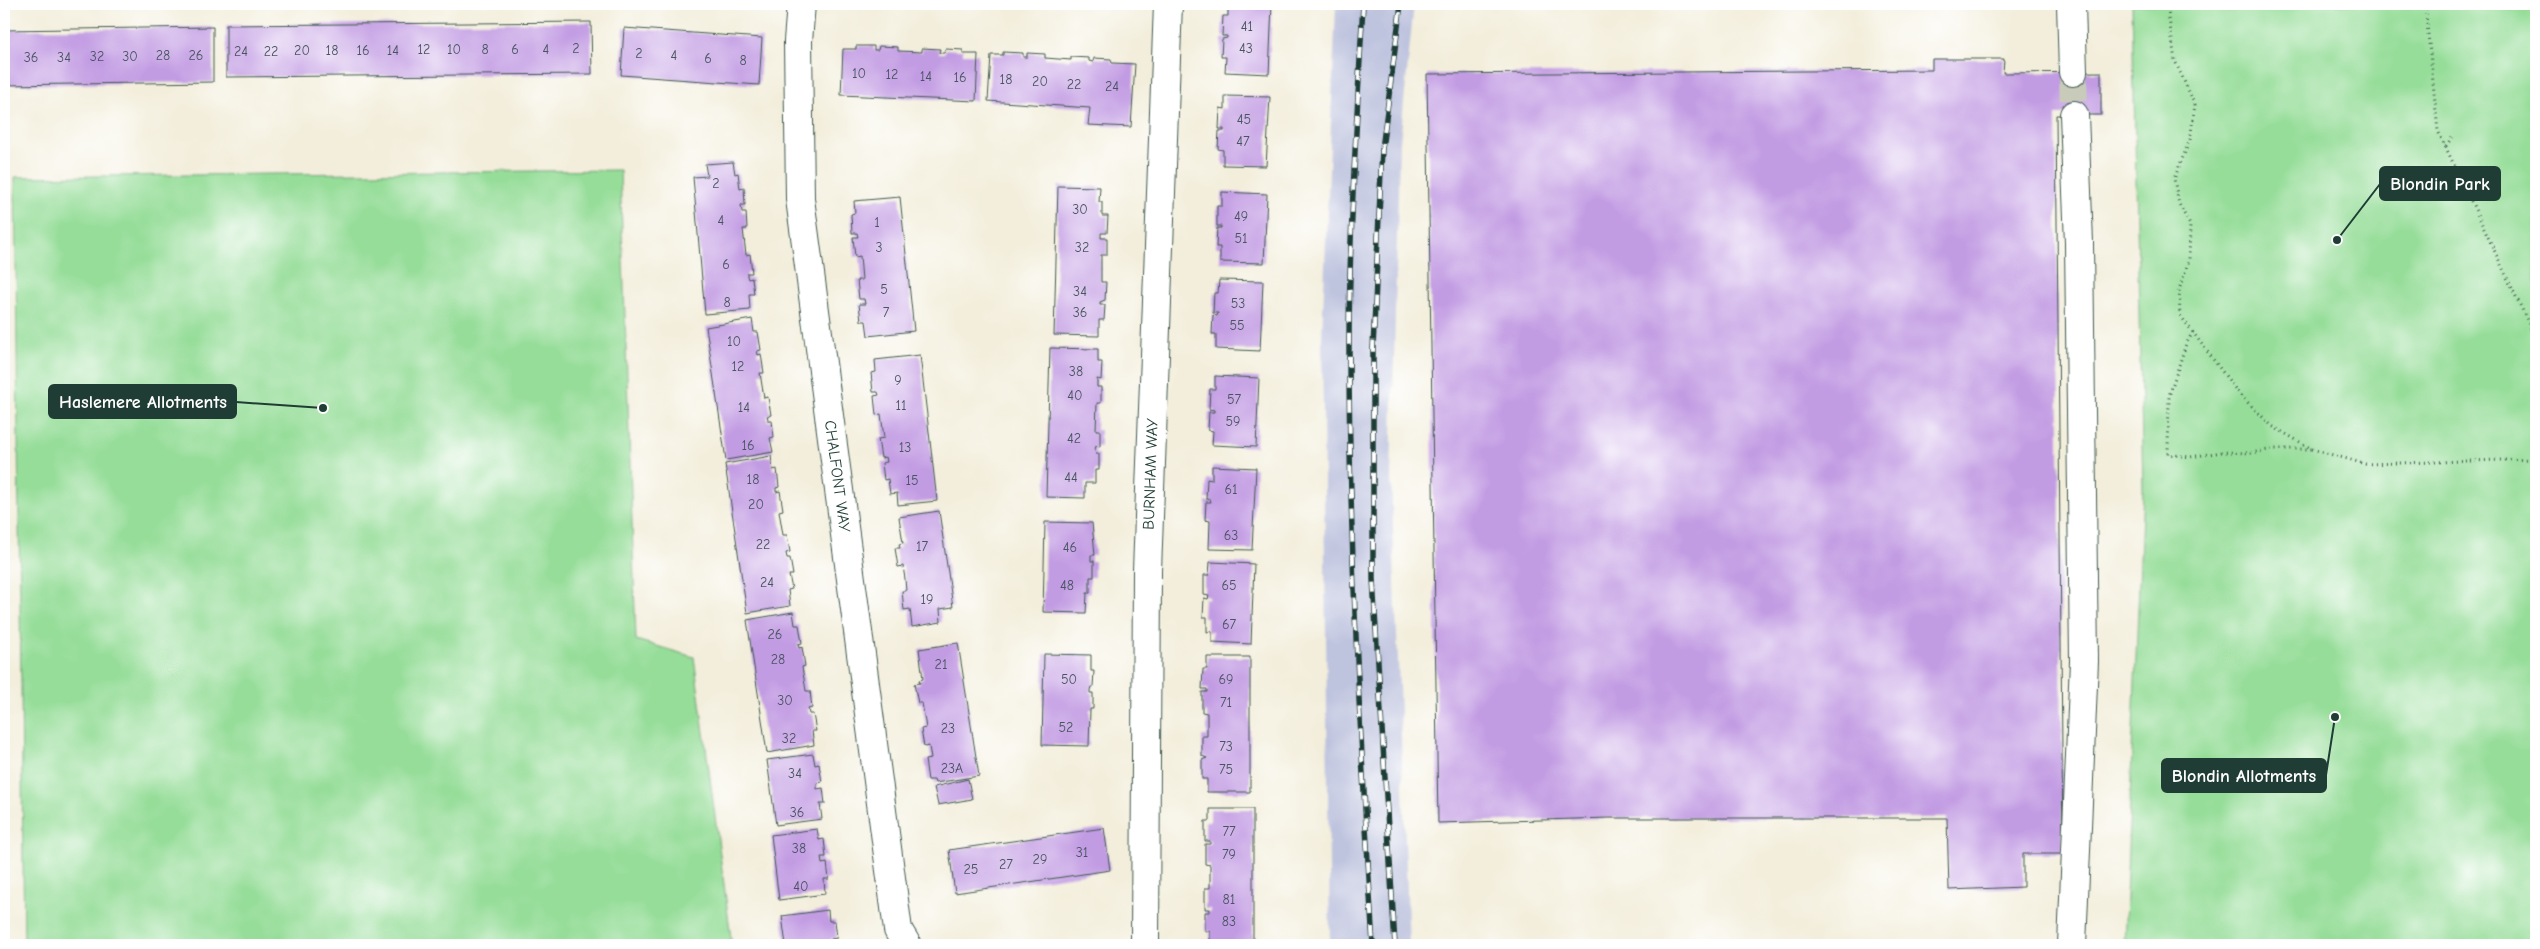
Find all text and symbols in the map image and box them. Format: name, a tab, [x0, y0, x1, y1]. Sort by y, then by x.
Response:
house number: 41	[1241, 18, 1253, 35]
house number: 2	[572, 40, 580, 57]
house number: 43	[1239, 40, 1253, 57]
house number: 12	[418, 41, 430, 58]
house number: 10	[447, 41, 461, 58]
house number: 8	[481, 41, 489, 58]
house number: 6	[511, 41, 519, 58]
house number: 4	[543, 41, 550, 58]
house number: 20	[294, 42, 310, 59]
house number: 18	[326, 42, 338, 59]
house number: 16	[356, 42, 370, 59]
house number: 14	[387, 42, 399, 59]
house number: 24	[234, 43, 248, 60]
house number: 22	[264, 43, 278, 60]
house number: 2	[635, 45, 643, 62]
house number: 28	[156, 47, 170, 64]
house number: 26	[189, 47, 203, 64]
house number: 4	[671, 47, 678, 64]
house number: 32	[90, 48, 104, 65]
house number: 30	[122, 48, 138, 65]
house number: 36	[24, 49, 38, 66]
house number: 34	[57, 49, 71, 66]
house number: 6	[704, 50, 712, 67]
house number: 8	[739, 52, 747, 69]
house number: 10	[852, 65, 866, 82]
house number: 12	[886, 66, 898, 83]
house number: 14	[920, 68, 932, 85]
house number: 16	[953, 69, 967, 86]
house number: 18	[1000, 71, 1012, 88]
house number: 20	[1032, 73, 1048, 90]
house number: 22	[1067, 76, 1081, 93]
house number: 24	[1105, 78, 1119, 95]
house number: 45	[1237, 111, 1251, 128]
house number: 47	[1236, 133, 1250, 150]
callout: Blondin Park	[2380, 167, 2500, 200]
text: Blondin Park	[2390, 174, 2490, 195]
house number: 2	[712, 175, 720, 192]
house number: 30	[1072, 201, 1088, 218]
house number: 49	[1234, 208, 1248, 225]
house number: 4	[718, 212, 725, 229]
house number: 1	[874, 214, 880, 231]
house number: 51	[1234, 230, 1248, 247]
house number: 3	[875, 239, 883, 256]
house number: 32	[1075, 239, 1089, 256]
house number: 6	[722, 256, 730, 273]
house number: 5	[880, 281, 888, 298]
house number: 34	[1073, 283, 1087, 300]
house number: 8	[723, 294, 731, 311]
house number: 53	[1231, 295, 1245, 312]
house number: 7	[883, 304, 890, 321]
house number: 36	[1073, 304, 1087, 321]
house number: 55	[1229, 317, 1245, 334]
house number: 10	[727, 333, 741, 350]
house number: 12	[732, 358, 744, 375]
house number: 38	[1069, 363, 1083, 380]
house number: 9	[894, 372, 902, 389]
callout: Haslemere Allotments	[49, 385, 236, 418]
house number: 40	[1067, 387, 1083, 404]
house number: 57	[1227, 391, 1241, 408]
text: Haslemere Allotments	[59, 392, 227, 413]
house number: 11	[895, 397, 907, 414]
house number: 14	[738, 399, 750, 416]
house number: 59	[1225, 413, 1241, 430]
street label: BURNHAM WAY	[1140, 417, 1162, 530]
street label: CHALFONT WAY	[821, 419, 854, 534]
house number: 42	[1067, 430, 1081, 447]
house number: 16	[741, 437, 755, 454]
house number: 13	[899, 439, 911, 456]
house number: 44	[1064, 469, 1078, 486]
house number: 18	[747, 471, 759, 488]
house number: 15	[905, 472, 919, 489]
house number: 61	[1224, 481, 1238, 498]
house number: 20	[748, 496, 764, 513]
house number: 63	[1224, 527, 1238, 544]
house number: 22	[756, 536, 770, 553]
house number: 17	[916, 538, 928, 555]
house number: 46	[1063, 539, 1077, 556]
house number: 24	[760, 574, 774, 591]
house number: 48	[1060, 577, 1074, 594]
house number: 65	[1221, 577, 1237, 594]
house number: 19	[921, 591, 933, 608]
house number: 67	[1222, 616, 1236, 633]
house number: 26	[768, 626, 782, 643]
house number: 28	[771, 651, 785, 668]
house number: 21	[935, 656, 947, 673]
house number: 50	[1061, 671, 1077, 688]
house number: 69	[1218, 671, 1234, 688]
house number: 30	[777, 692, 793, 709]
house number: 71	[1220, 694, 1232, 711]
house number: 52	[1059, 719, 1073, 736]
house number: 23	[941, 720, 955, 737]
house number: 32	[782, 730, 796, 747]
house number: 73	[1219, 738, 1233, 755]
callout: Blondin Allotments	[2162, 759, 2326, 792]
house number: 23A	[941, 760, 963, 777]
house number: 75	[1219, 761, 1233, 778]
house number: 34	[788, 765, 802, 782]
text: Blondin Allotments	[2172, 766, 2317, 787]
house number: 36	[790, 804, 804, 821]
house number: 77	[1222, 823, 1236, 840]
house number: 38	[792, 840, 806, 857]
house number: 31	[1076, 844, 1088, 861]
house number: 79	[1222, 846, 1236, 863]
house number: 29	[1033, 851, 1047, 868]
house number: 27	[999, 856, 1013, 873]
house number: 25	[964, 861, 978, 878]
house number: 40	[793, 878, 809, 895]
house number: 81	[1223, 891, 1235, 908]
house number: 83	[1222, 913, 1236, 930]

